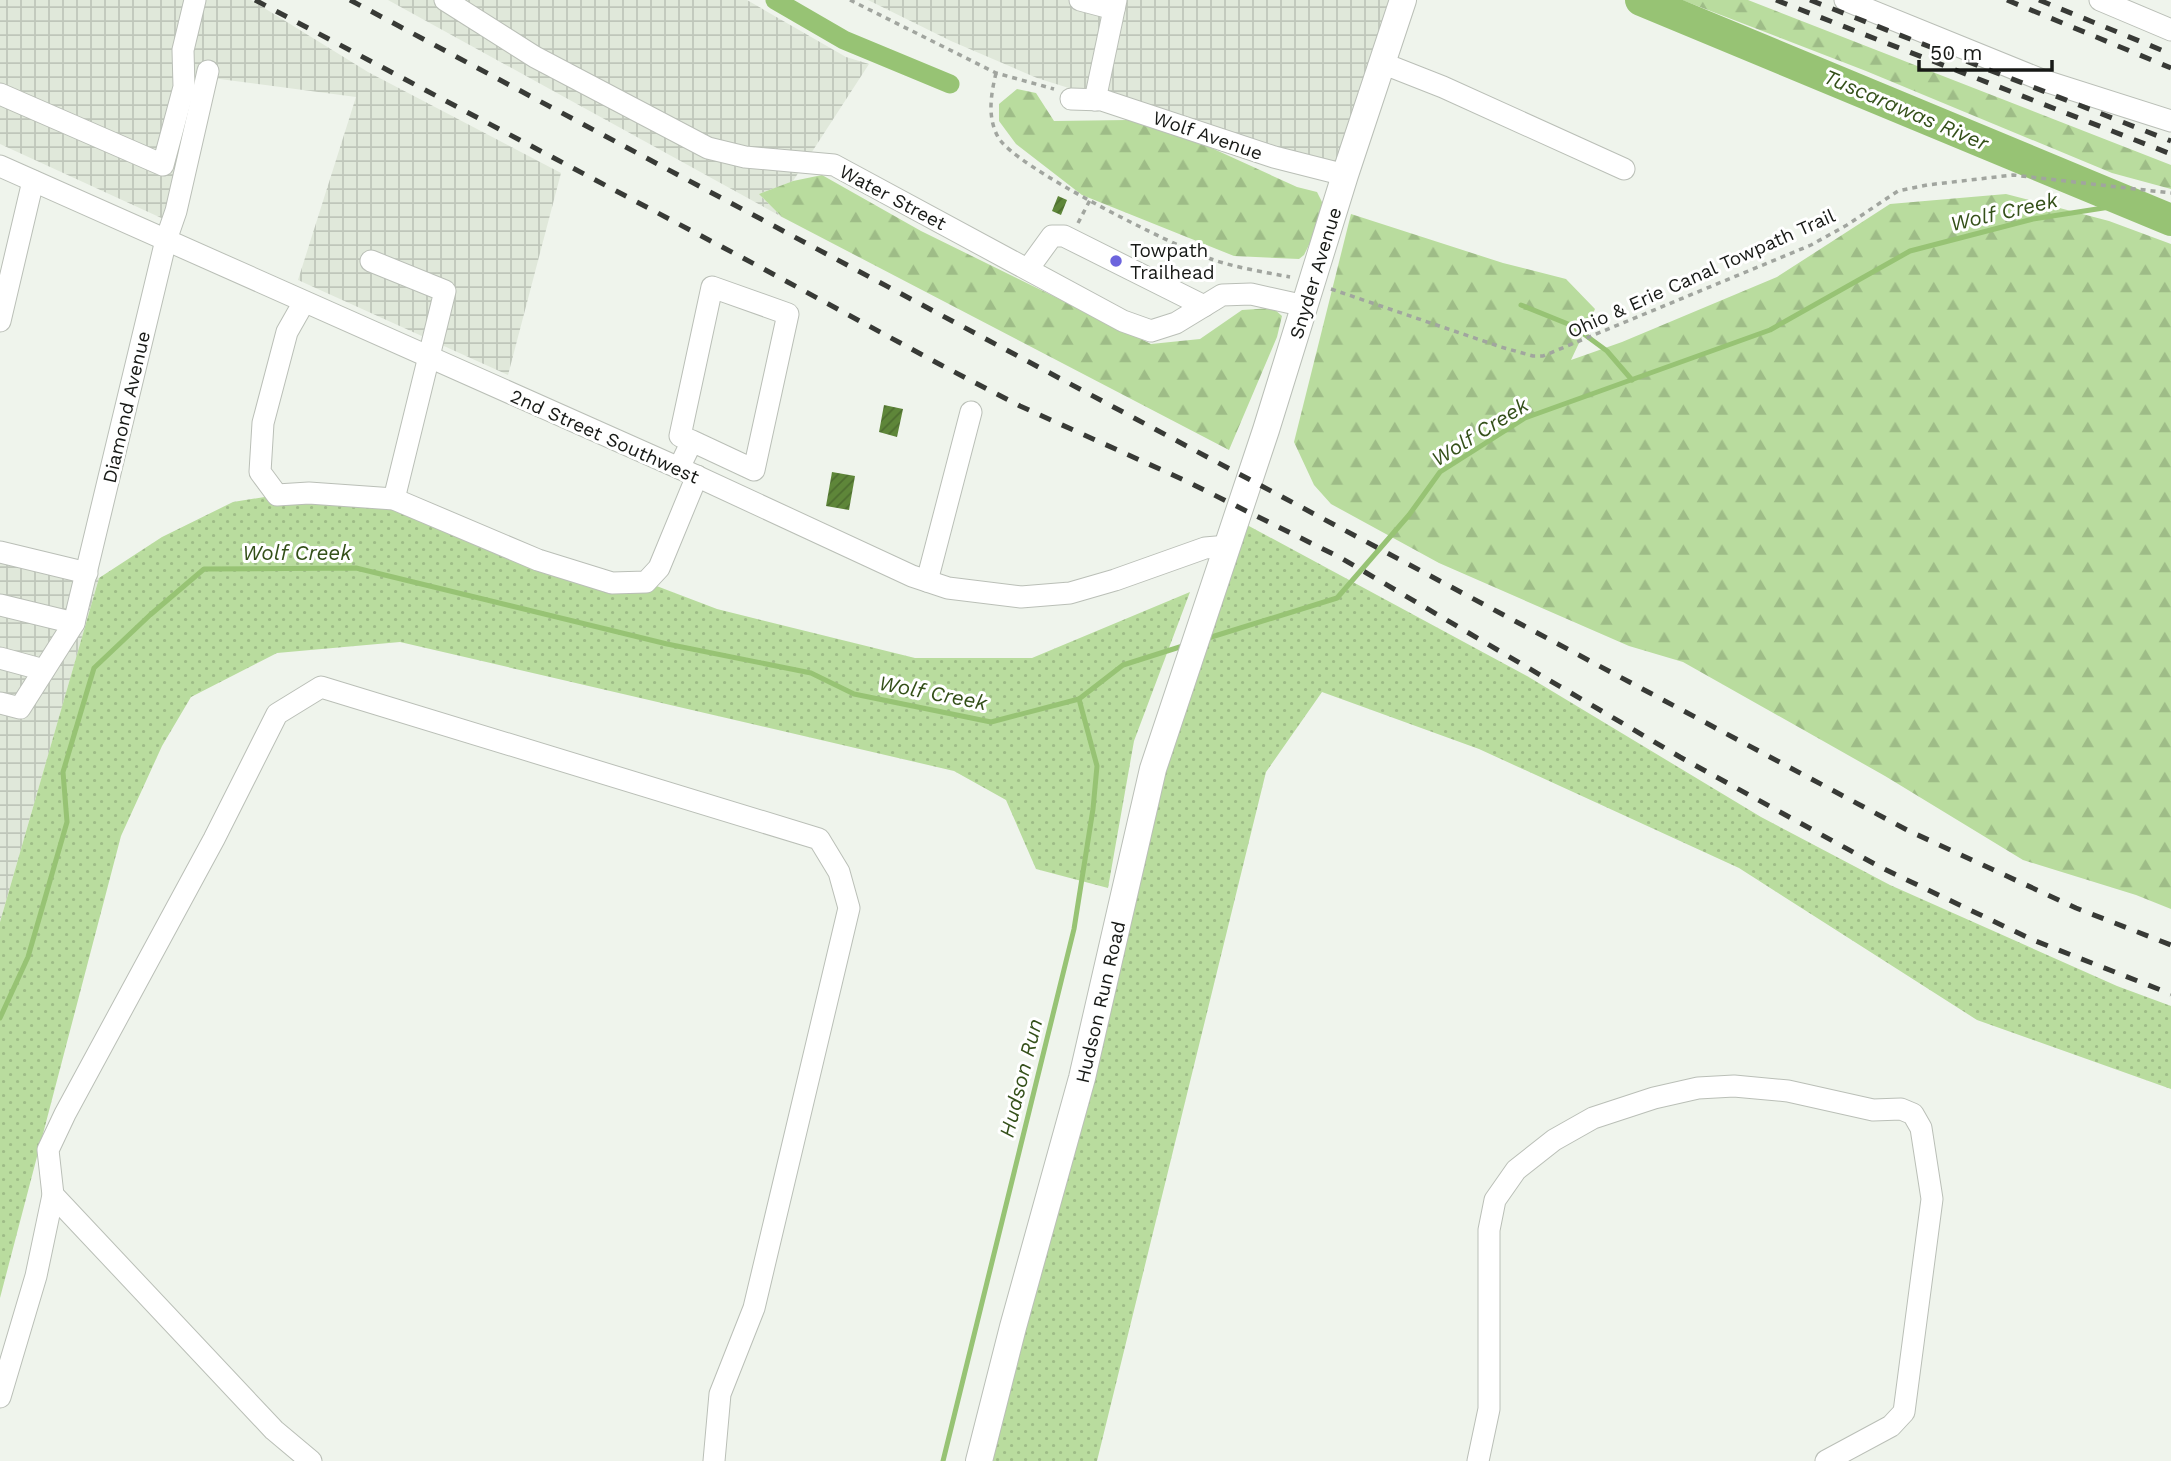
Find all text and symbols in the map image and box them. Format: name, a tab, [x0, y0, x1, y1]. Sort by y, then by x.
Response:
scale bar	[1919, 28, 2052, 72]
text: 50 m	[1930, 40, 1982, 65]
water label: Tuscarawas River	[1820, 64, 1993, 156]
street label: Wolf Avenue	[1150, 106, 1266, 165]
street label: Water Street	[835, 160, 950, 235]
water label: Wolf Creek	[1948, 187, 2061, 236]
street label: Ohio & Erie Canal Towpath Trail	[1564, 204, 1839, 343]
street label: Snyder Avenue	[1285, 205, 1346, 342]
place label: Towpath Trailhead	[1130, 239, 1215, 284]
marker: Towpath Trailhead	[1108, 253, 1124, 269]
street label: Diamond Avenue	[98, 329, 155, 485]
street label: 2nd Street Southwest	[507, 384, 703, 489]
water label: Wolf Creek	[1427, 392, 1533, 471]
water label: Wolf Creek	[242, 540, 352, 565]
water label: Wolf Creek	[877, 670, 990, 715]
street label: Hudson Run Road	[1071, 919, 1130, 1086]
water label: Hudson Run	[994, 1016, 1047, 1140]

